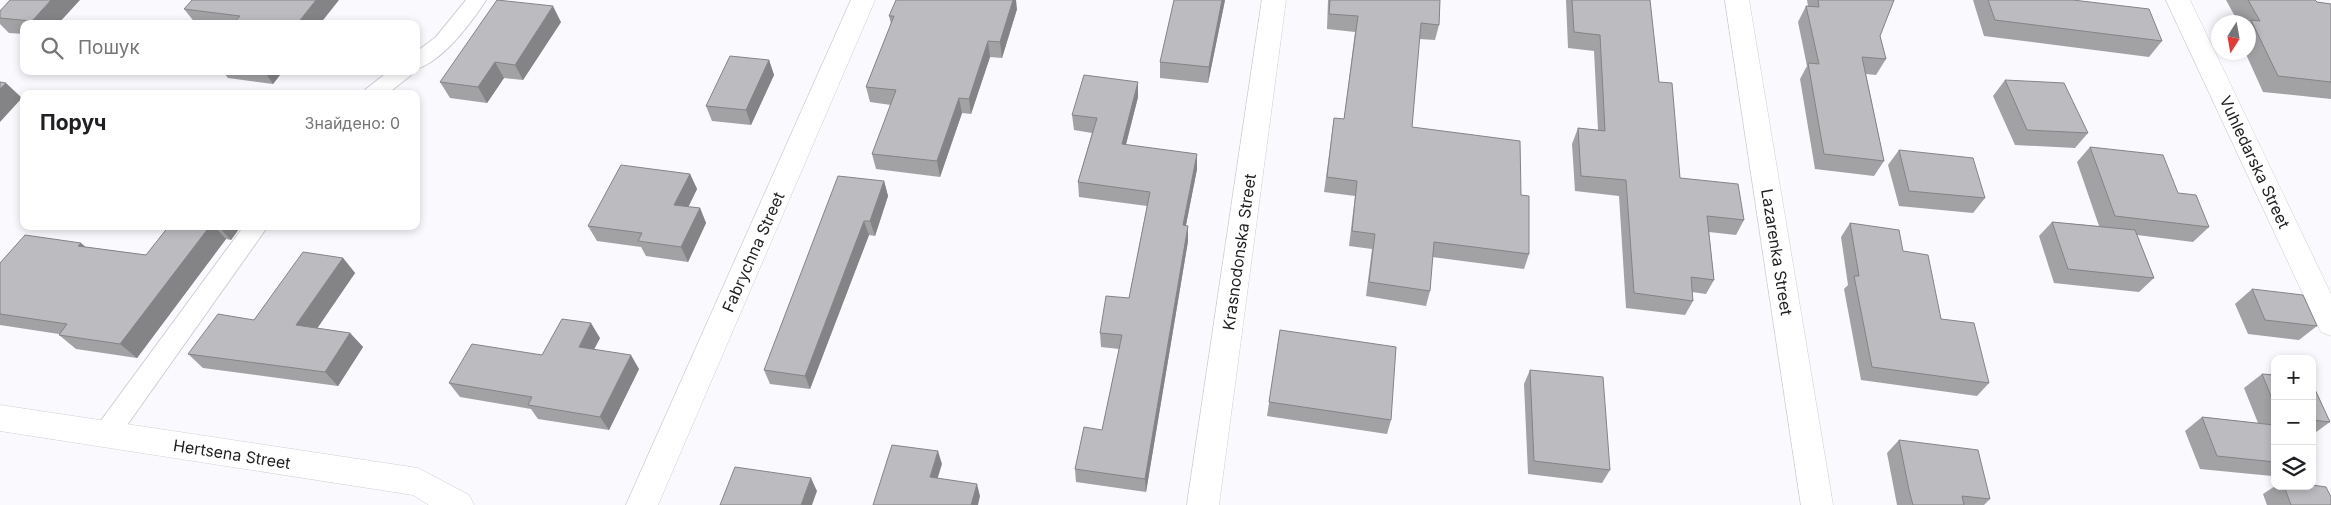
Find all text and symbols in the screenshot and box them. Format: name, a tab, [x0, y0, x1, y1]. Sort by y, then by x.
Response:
north arrow	[2211, 15, 2256, 60]
search box	[20, 20, 420, 75]
icon: search	[38, 34, 66, 62]
text: Пошук	[78, 36, 140, 59]
street label: Vuhledarska Street	[2216, 93, 2294, 231]
text: Поруч	[40, 110, 107, 135]
text: Знайдено: 0	[305, 113, 400, 133]
street label: Krasnodonska Street	[1218, 172, 1260, 332]
street label: Lazarenka Street	[1757, 187, 1797, 317]
street label: Fabrychna Street	[718, 189, 788, 315]
map controls	[2271, 355, 2316, 490]
button: +	[2271, 355, 2316, 400]
button: −	[2271, 400, 2316, 445]
street label: Hertsena Street	[172, 435, 292, 473]
button: layers	[2271, 445, 2316, 490]

